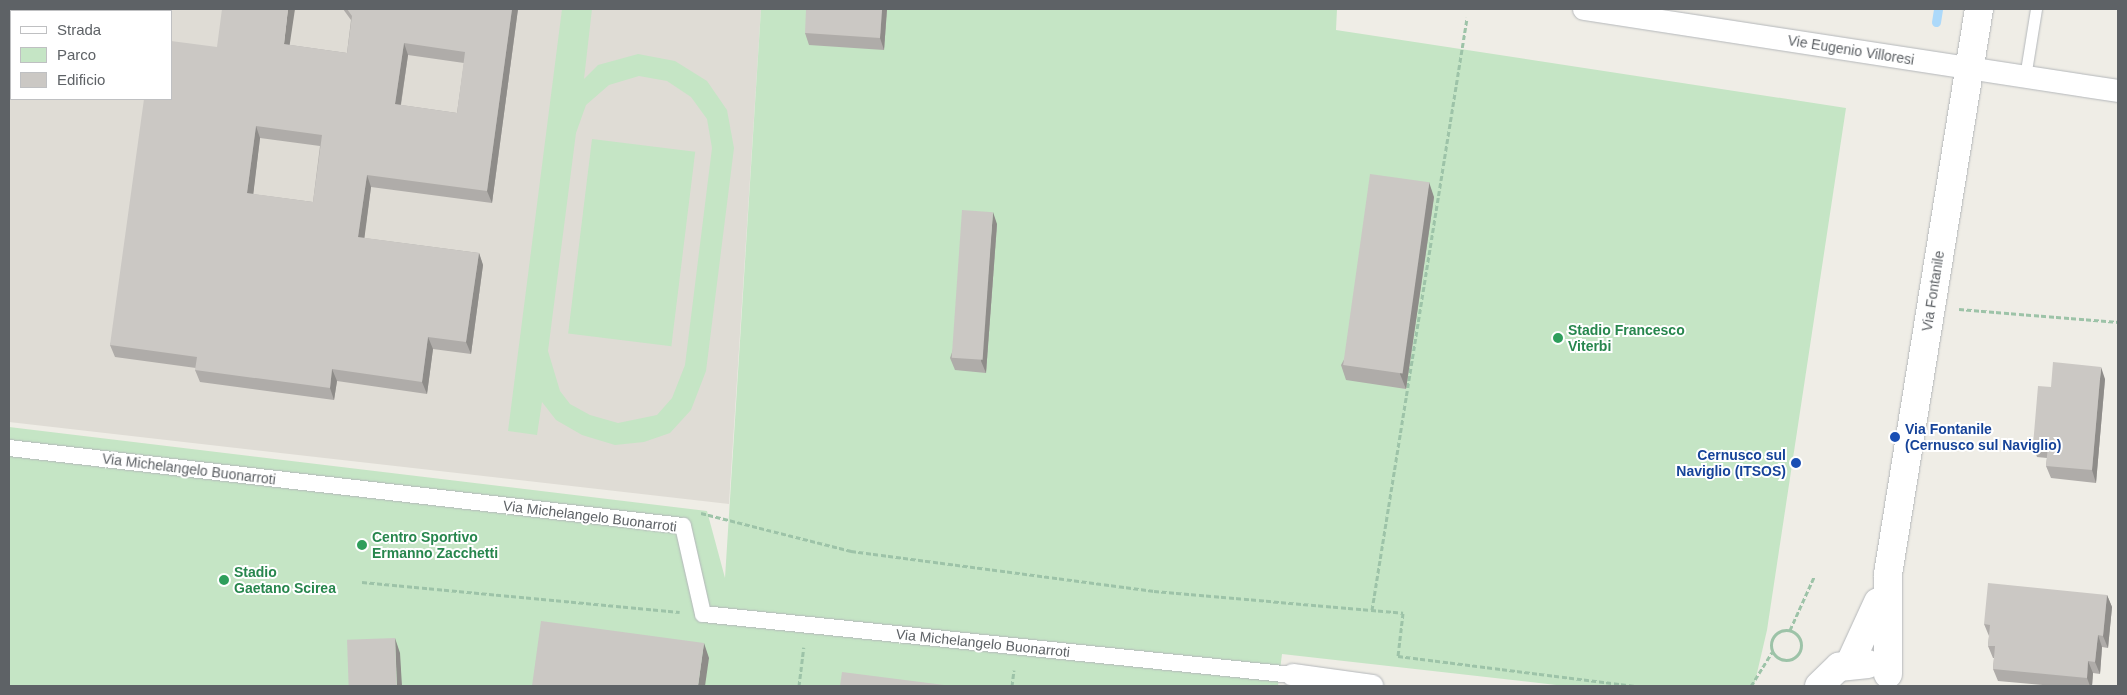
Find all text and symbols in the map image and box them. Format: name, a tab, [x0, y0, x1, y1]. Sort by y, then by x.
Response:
legend	[10, 10, 172, 100]
text: Strada	[57, 21, 101, 38]
street label: Vie Eugenio Villoresi	[1787, 32, 1915, 68]
text: Parco	[57, 46, 96, 63]
text: Edificio	[57, 71, 105, 88]
street label: Via Fontanile	[1918, 249, 1948, 333]
place label: Stadio Francesco Viterbi	[1568, 322, 1685, 354]
marker: Stadio Francesco Viterbi	[1552, 332, 1564, 344]
place label: Via Fontanile (Cernusco sul Naviglio)	[1905, 421, 2061, 454]
marker: Via Fontanile (Cernusco sul Naviglio)	[1889, 431, 1901, 443]
place label: Cernusco sul Naviglio (ITSOS)	[1676, 447, 1786, 480]
street label: Via Michelangelo Buonarroti	[101, 450, 277, 488]
marker: Cernusco sul Naviglio (ITSOS)	[1790, 457, 1802, 469]
street label: Via Michelangelo Buonarroti	[502, 497, 678, 535]
place label: Centro Sportivo Ermanno Zacchetti	[372, 529, 498, 562]
marker: Centro Sportivo Ermanno Zacchetti	[356, 539, 368, 551]
place label: Stadio Gaetano Scirea	[234, 564, 336, 596]
marker: Stadio Gaetano Scirea	[218, 574, 230, 586]
street label: Via Michelangelo Buonarroti	[895, 626, 1071, 660]

